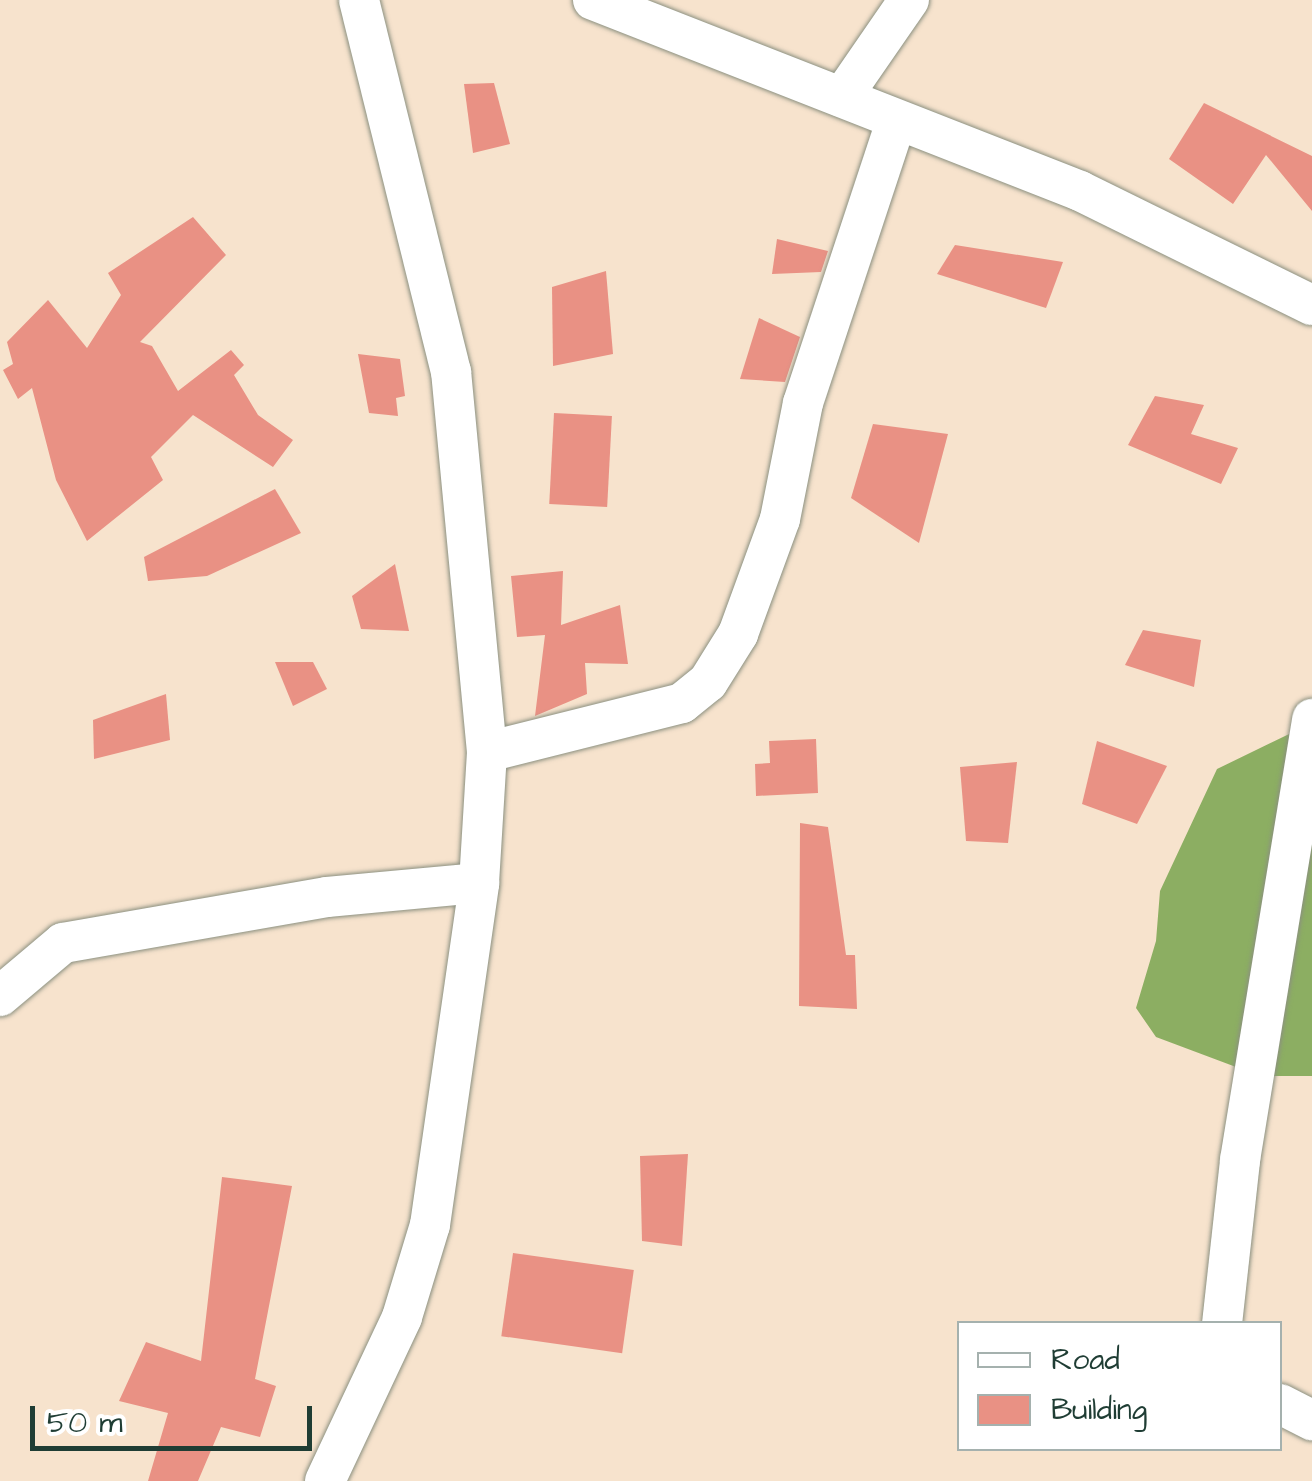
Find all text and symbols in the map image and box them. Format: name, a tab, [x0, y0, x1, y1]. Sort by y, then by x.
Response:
legend	[957, 1321, 1282, 1451]
text: Road	[1051, 1339, 1120, 1381]
scale bar	[35, 1386, 318, 1448]
text: Building	[1051, 1389, 1147, 1431]
text: 50 m	[47, 1402, 123, 1444]

